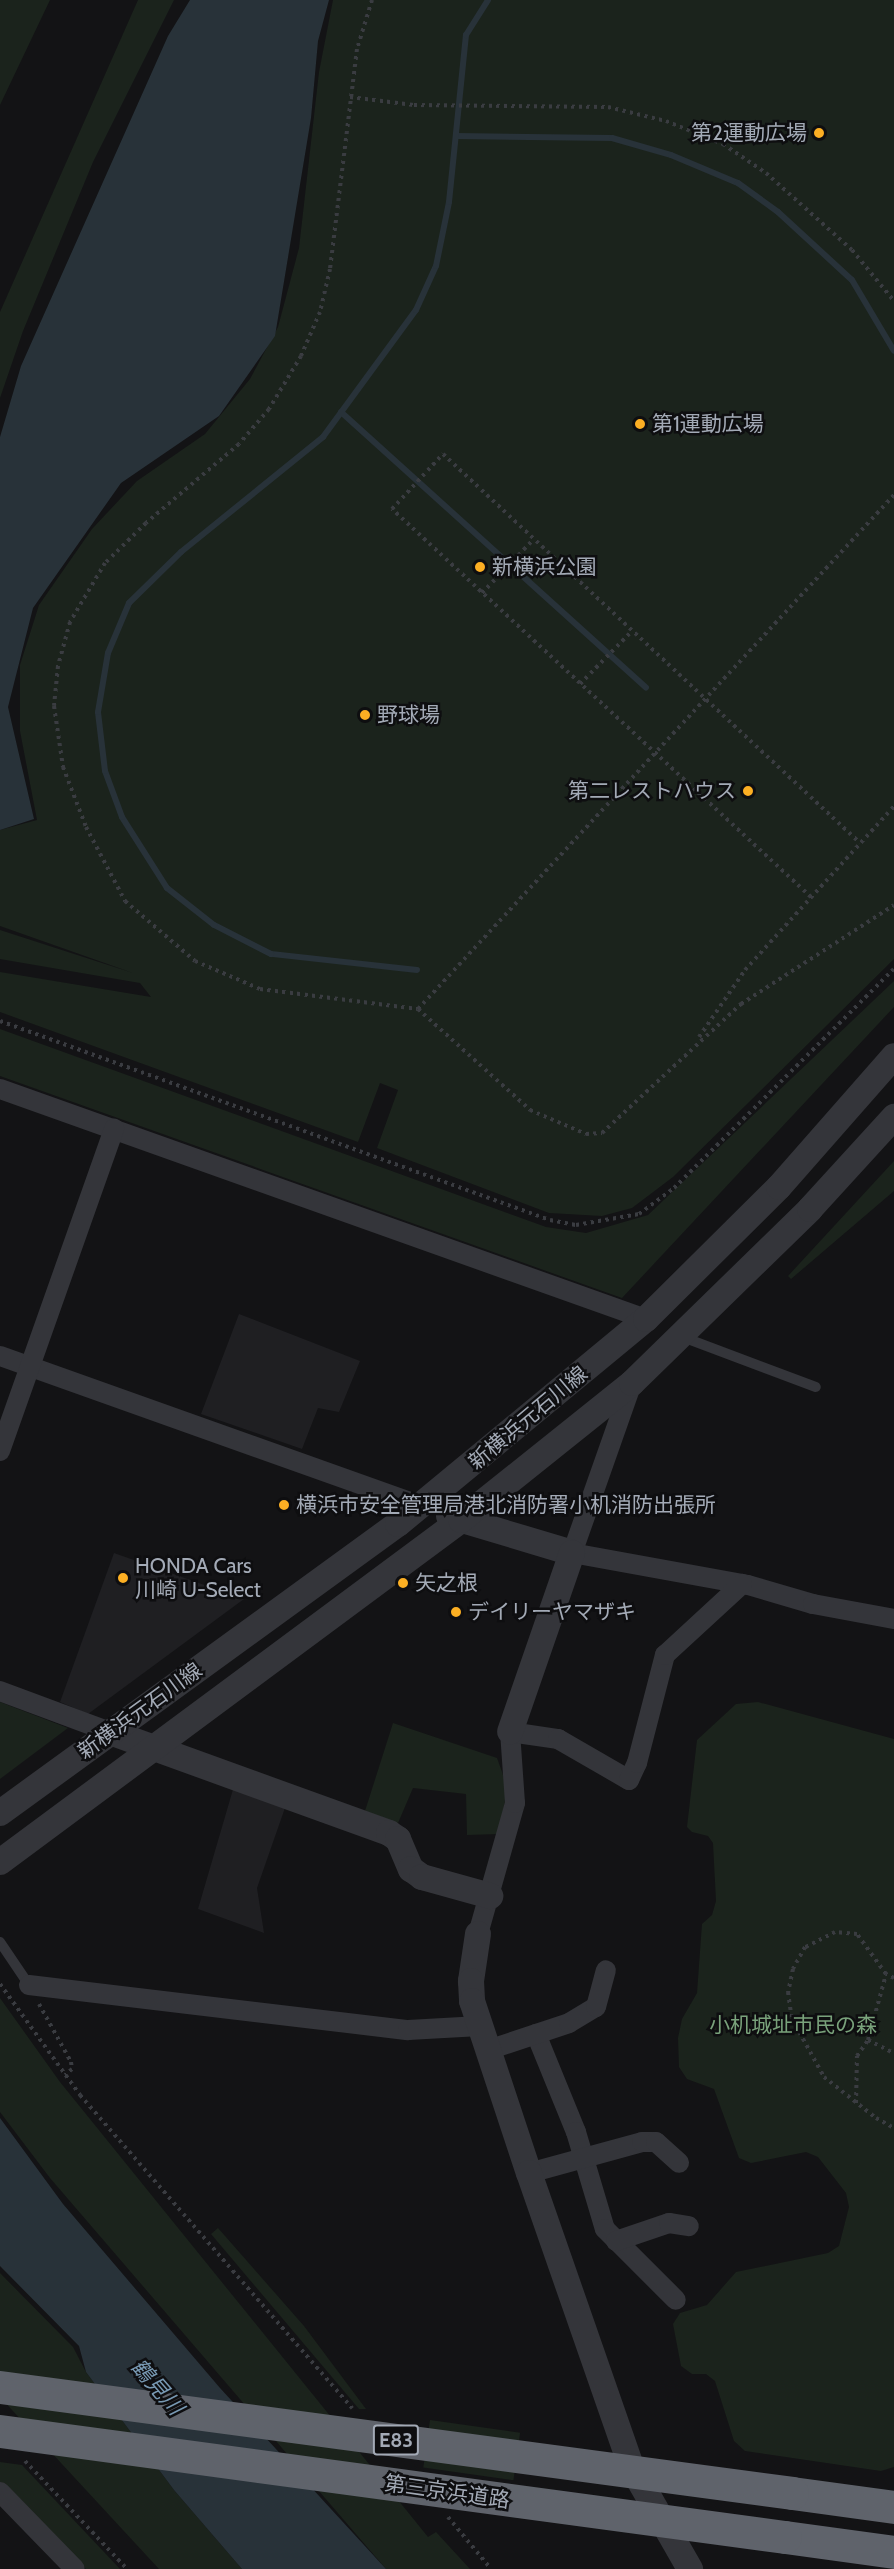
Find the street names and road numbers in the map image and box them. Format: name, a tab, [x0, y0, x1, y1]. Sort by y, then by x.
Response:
street label: 新横浜元石川線	[464, 1361, 592, 1475]
street label: 新横浜元石川線	[73, 1658, 207, 1764]
road number: E83	[372, 2423, 420, 2457]
street label: 第三京浜道路	[383, 2471, 511, 2513]

